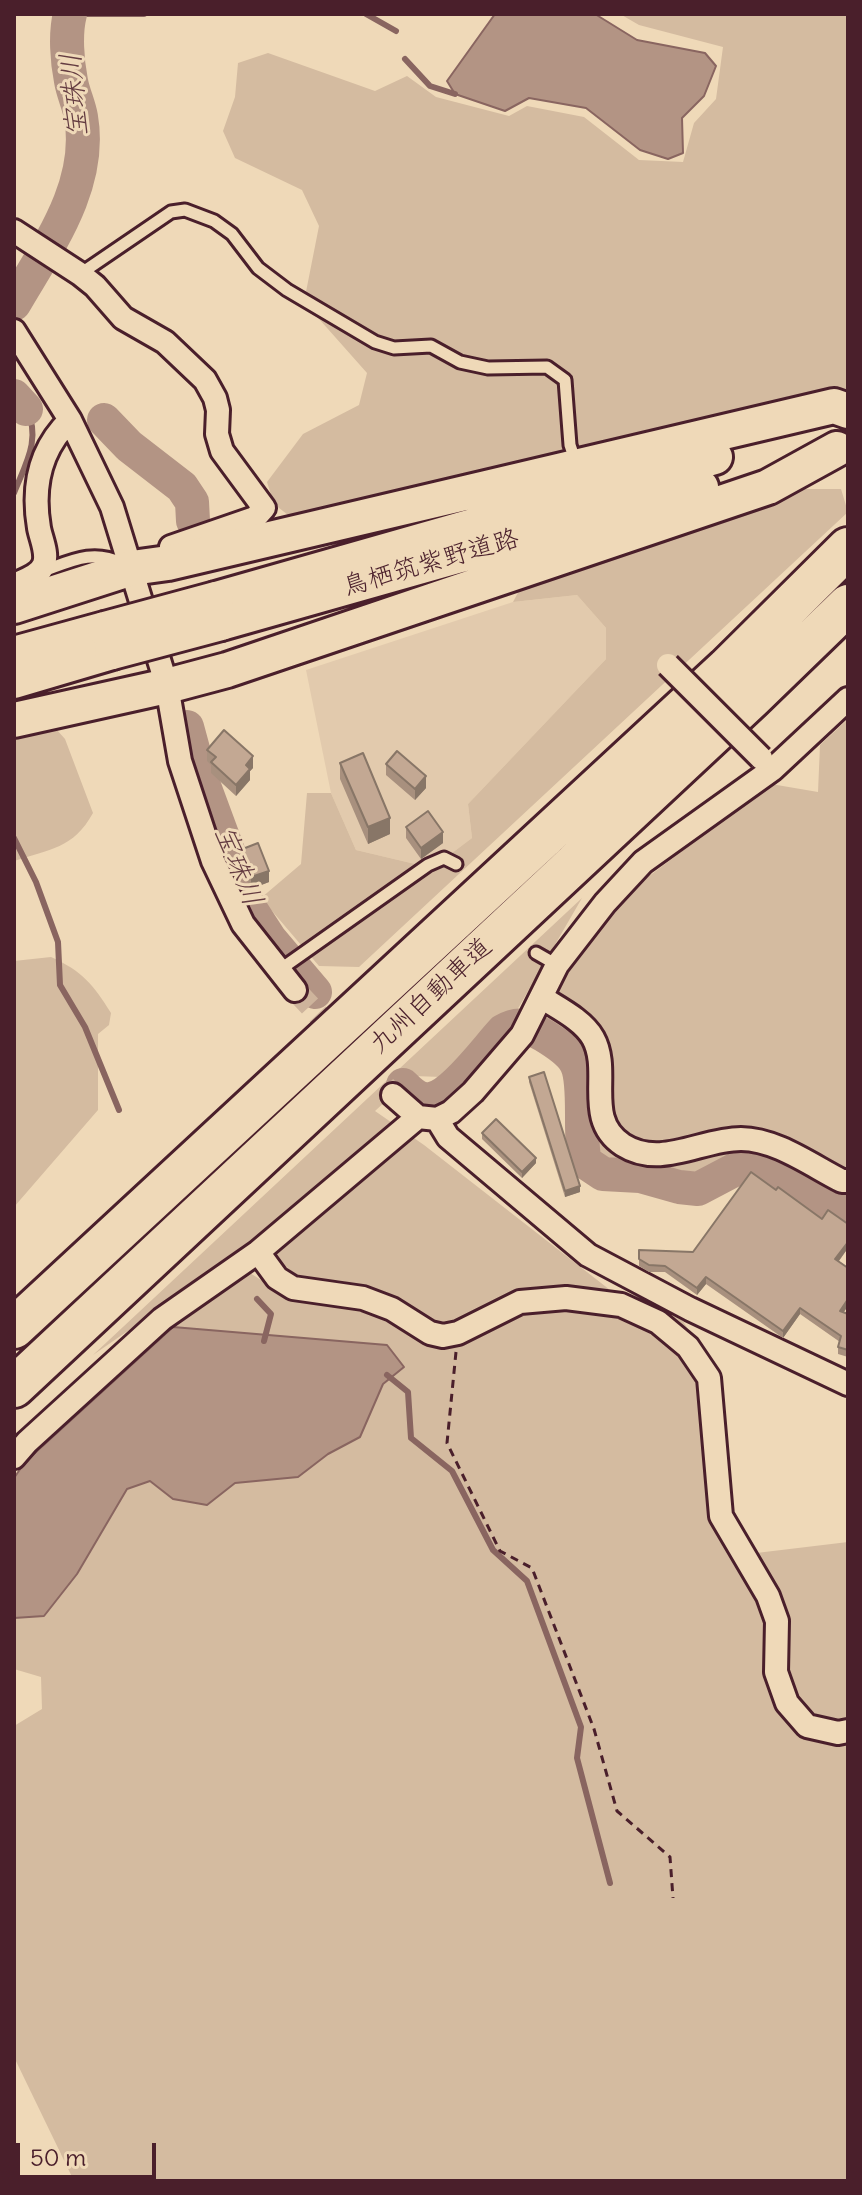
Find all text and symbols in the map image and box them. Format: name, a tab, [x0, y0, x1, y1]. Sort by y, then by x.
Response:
water label: 宝珠川	[55, 52, 95, 138]
street label: 鳥栖筑紫野道路	[339, 523, 523, 603]
water label: 宝珠川	[207, 821, 269, 911]
street label: 九州自動車道	[363, 931, 499, 1061]
scale bar	[20, 2127, 160, 2177]
text: 50 m	[30, 2142, 86, 2172]

